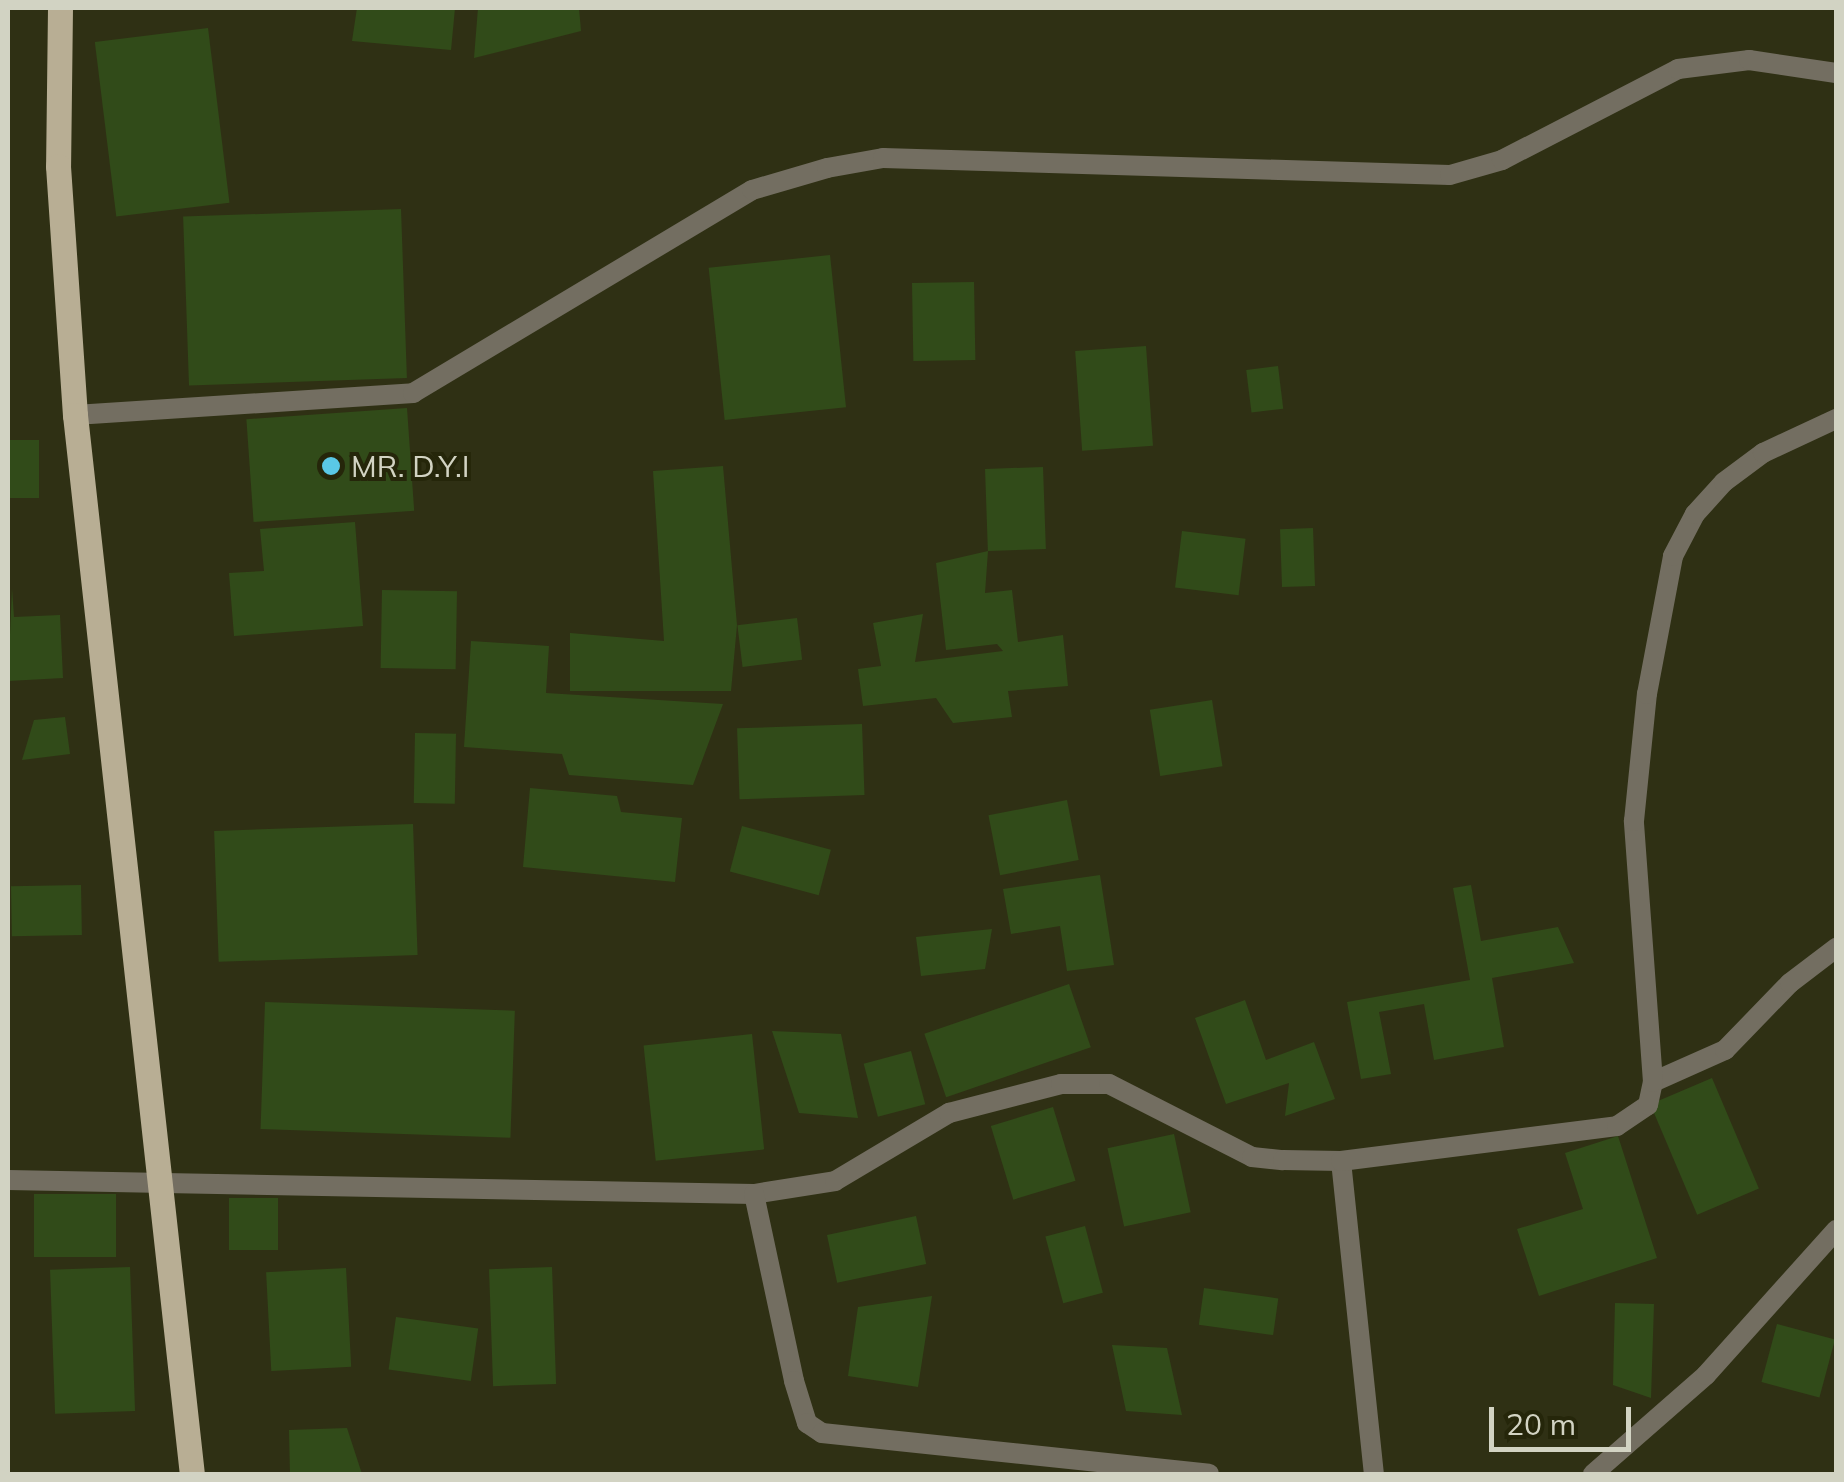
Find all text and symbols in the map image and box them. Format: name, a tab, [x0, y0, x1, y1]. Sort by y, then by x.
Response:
place label: MR. D.Y.I	[351, 448, 470, 484]
marker: MR. D.Y.I	[320, 455, 342, 477]
scale bar	[1494, 1387, 1636, 1449]
text: 20 m	[1506, 1405, 1576, 1443]

